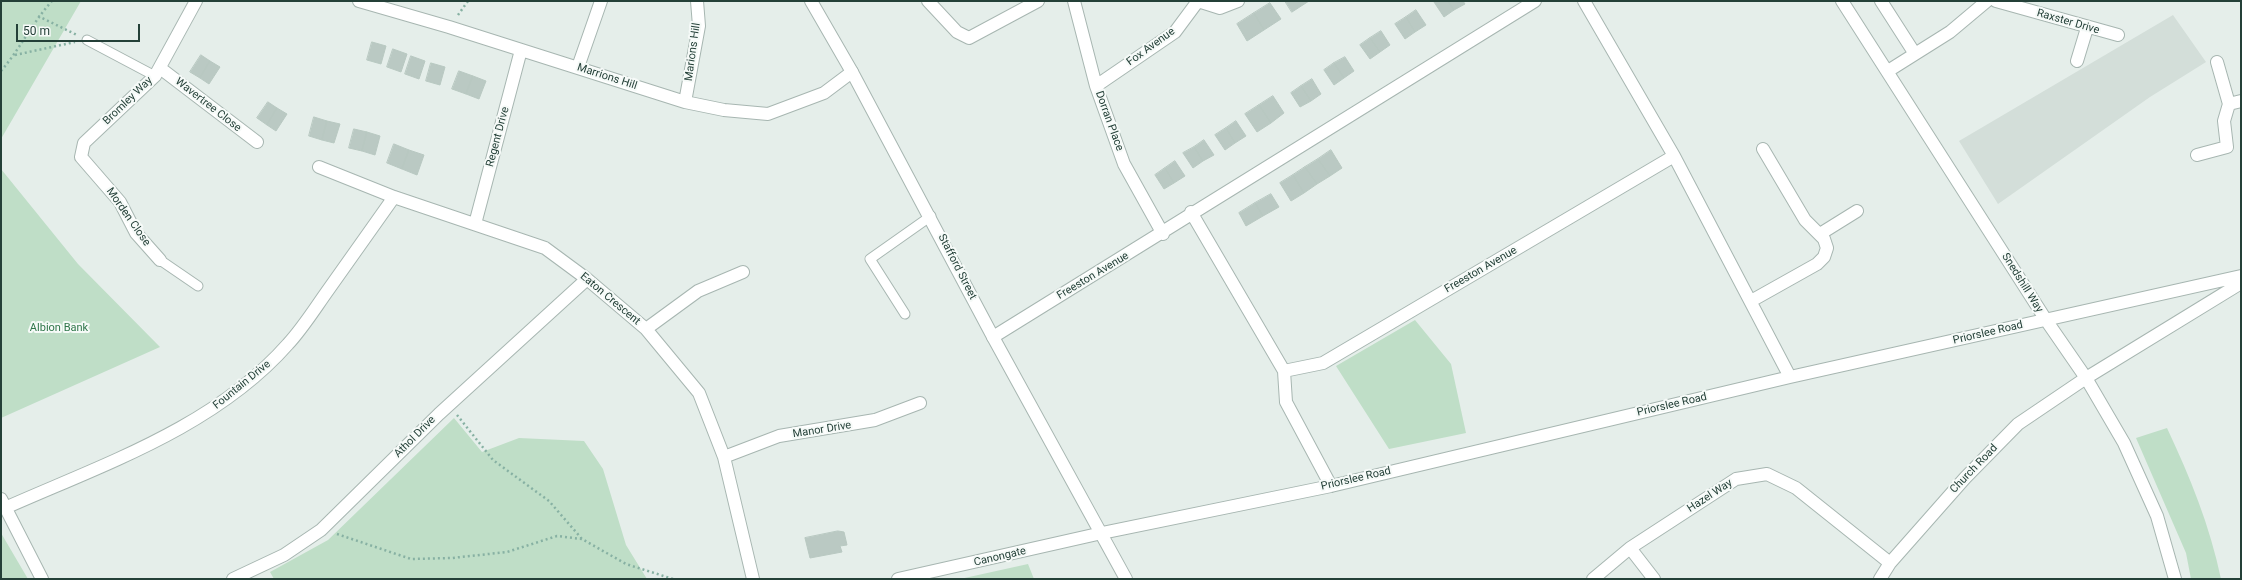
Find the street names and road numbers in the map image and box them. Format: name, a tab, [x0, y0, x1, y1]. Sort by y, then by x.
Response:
street label: Raxster Drive	[2035, 7, 2101, 37]
street label: Marions Hill	[682, 22, 704, 82]
street label: Fox Avenue	[1124, 25, 1178, 69]
street label: Marrions Hill	[575, 61, 639, 93]
street label: Bromley Way	[101, 74, 155, 128]
street label: Wavertree Close	[172, 75, 244, 135]
street label: Dorran Place	[1092, 89, 1126, 153]
street label: Regent Drive	[484, 105, 512, 169]
street label: Morden Close	[103, 185, 153, 249]
street label: Stafford Street	[935, 232, 979, 302]
street label: Freeston Avenue	[1442, 244, 1520, 296]
street label: Freeston Avenue	[1055, 249, 1131, 303]
street label: Snedshill Way	[1998, 251, 2046, 315]
street label: Eaton Crescent	[577, 270, 643, 328]
street label: Priorslee Road	[1952, 319, 2024, 347]
street label: Fountain Drive	[211, 358, 273, 412]
street label: Priorslee Road	[1636, 391, 1708, 419]
street label: Athol Drive	[392, 414, 438, 460]
street label: Manor Drive	[792, 419, 852, 441]
street label: Church Road	[1947, 442, 2001, 496]
street label: Priorslee Road	[1320, 465, 1392, 493]
street label: Hazel Way	[1685, 477, 1735, 515]
street label: Canongate	[973, 545, 1027, 569]

